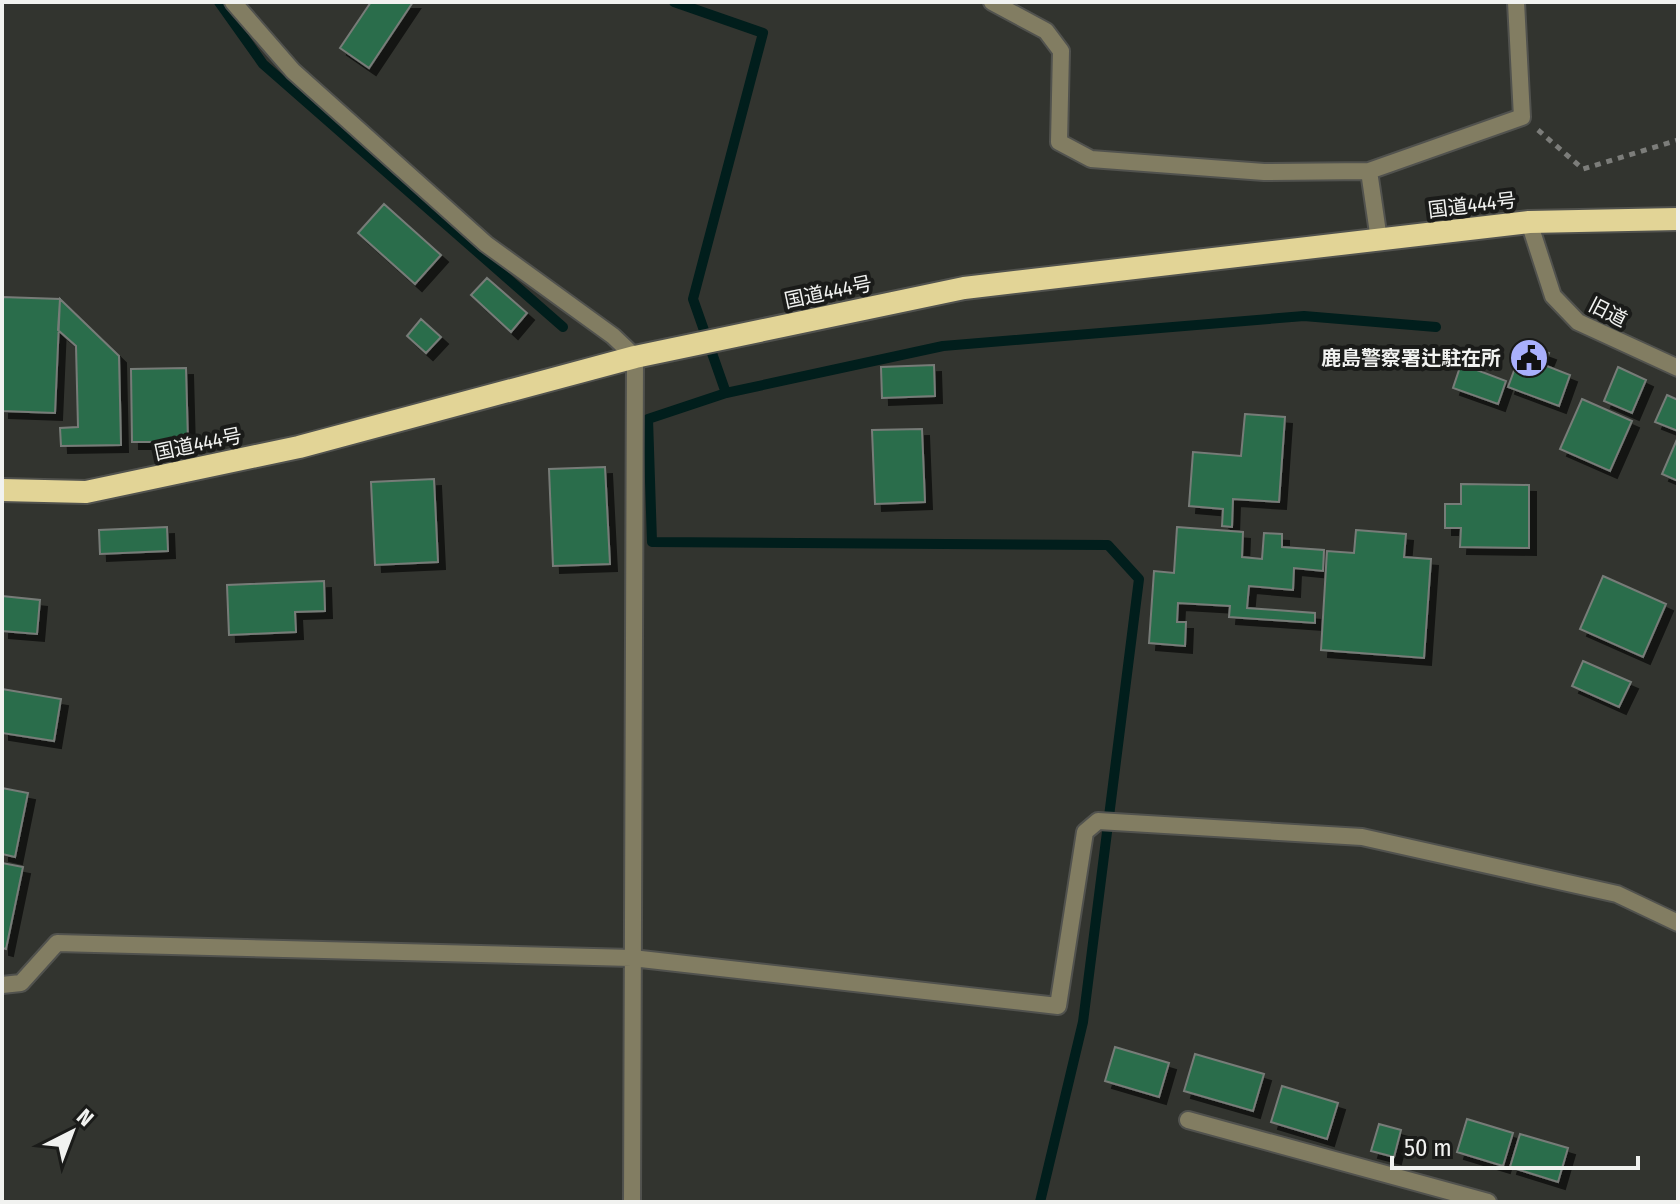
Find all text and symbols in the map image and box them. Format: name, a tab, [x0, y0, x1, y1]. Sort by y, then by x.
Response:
street label: 国道444号	[1426, 188, 1518, 222]
street label: 国道444号	[782, 271, 874, 313]
street label: 旧道	[1585, 292, 1631, 332]
public building icon: 鹿島警察署辻駐在所	[1508, 337, 1550, 379]
place label: 鹿島警察署辻駐在所	[1321, 346, 1501, 370]
street label: 国道444号	[152, 423, 244, 465]
north arrow	[32, 1092, 112, 1172]
text: N	[71, 1103, 99, 1132]
scale bar	[1392, 1120, 1638, 1170]
text: 50 m	[1404, 1134, 1452, 1162]

